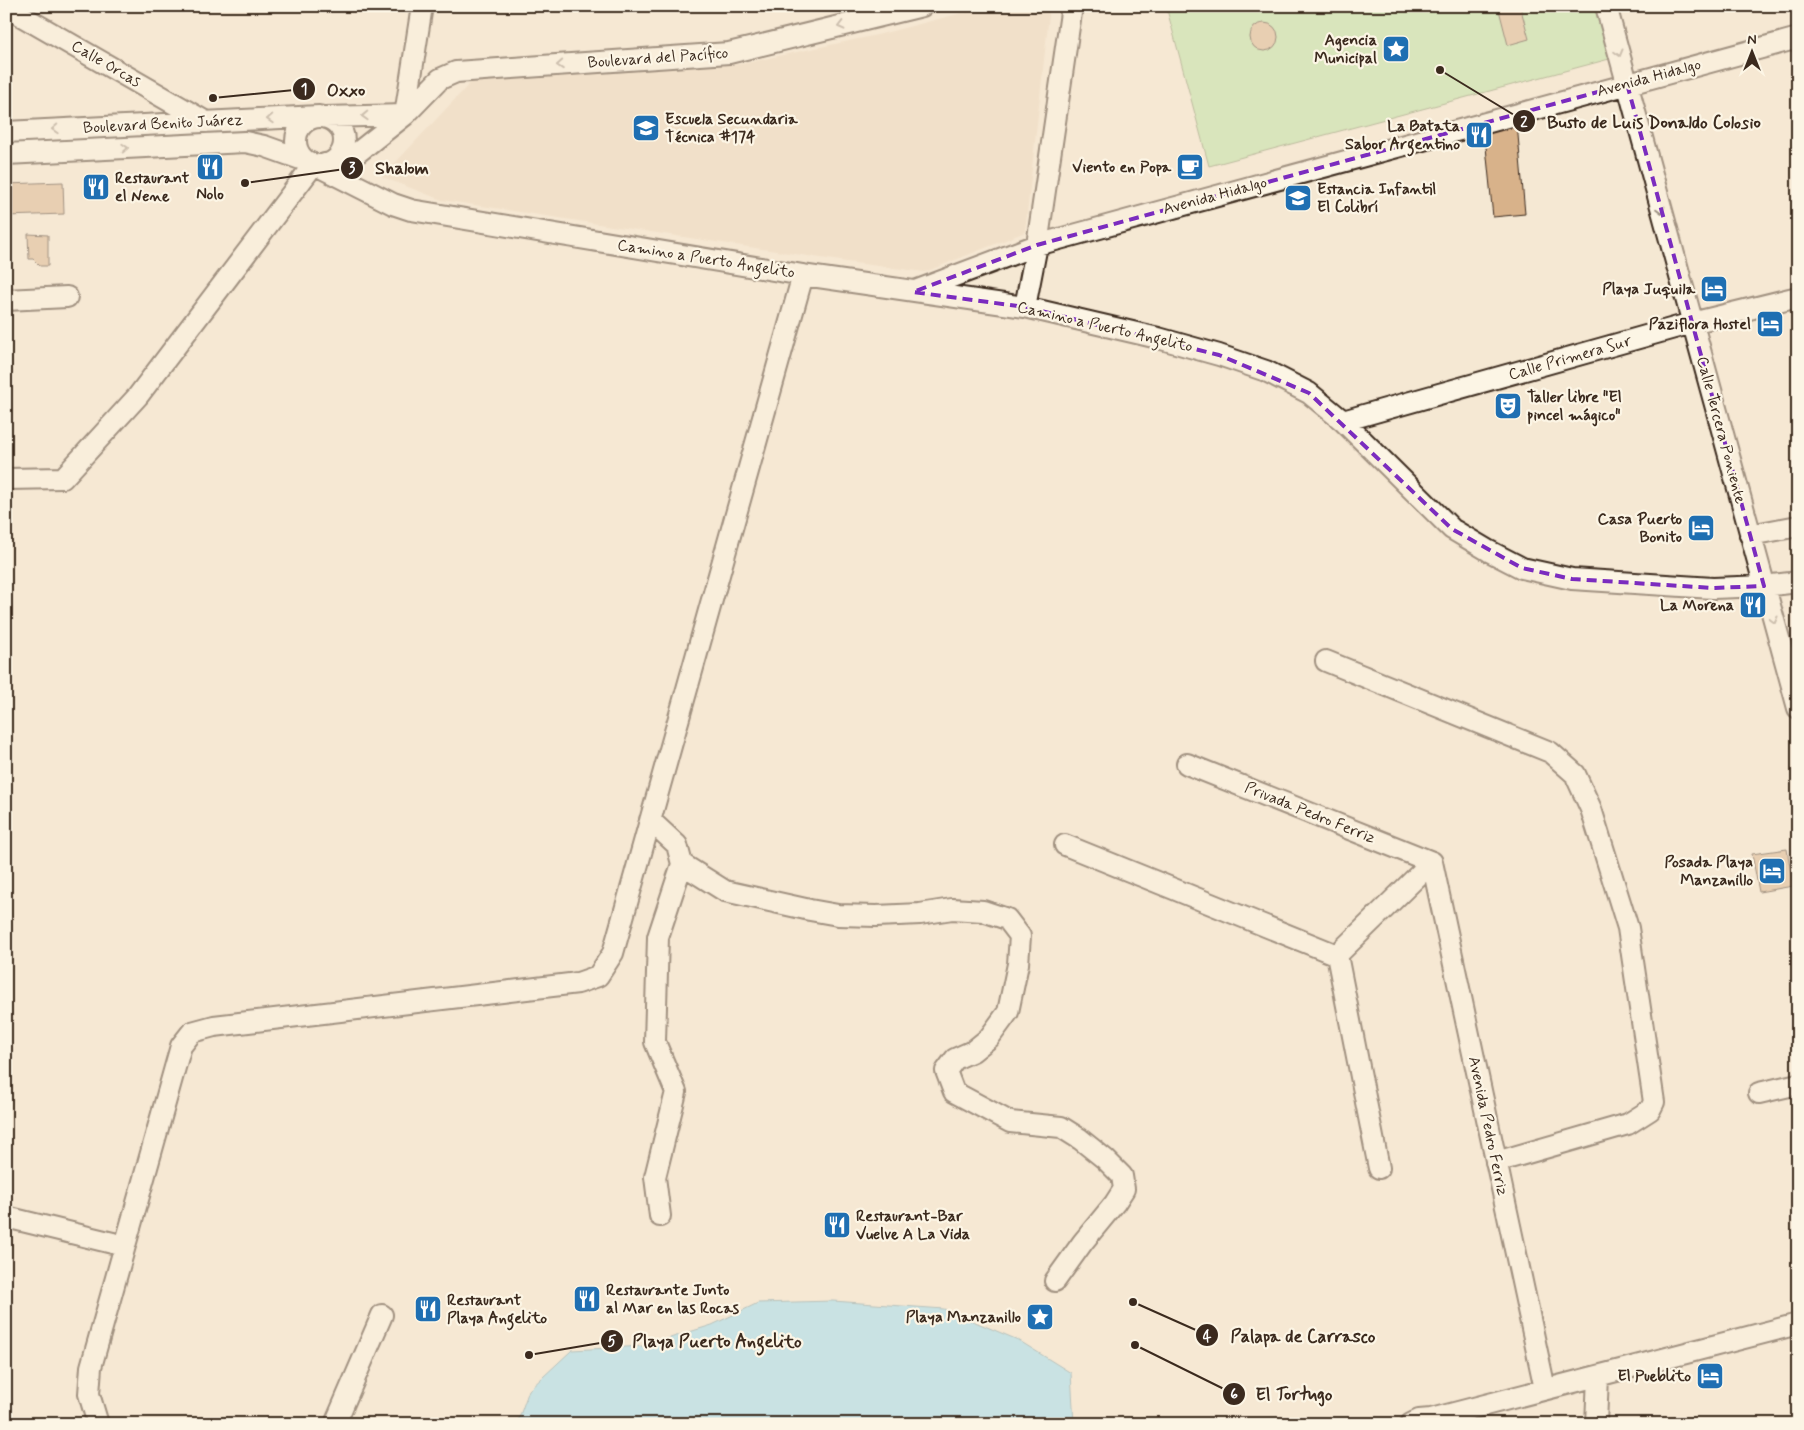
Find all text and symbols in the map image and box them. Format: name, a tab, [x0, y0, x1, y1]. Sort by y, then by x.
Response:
one-way arrow	[836, 20, 845, 31]
north arrow	[1726, 28, 1776, 78]
place label: Agencia Municipal	[1314, 30, 1377, 69]
text: N	[1747, 31, 1757, 49]
place icon: Agencia Municipal	[1381, 34, 1411, 64]
street label: Calle Orcas	[67, 36, 145, 92]
street label: Boulevard del Pacífico	[587, 43, 729, 73]
one-way arrow	[1613, 49, 1624, 58]
street label: Avenida Hidalgo	[1595, 54, 1703, 102]
one-way arrow	[555, 59, 563, 70]
callout: Oxxo	[291, 73, 375, 106]
text: Oxxo	[327, 79, 365, 103]
text: 1	[301, 80, 307, 100]
callout: Busto de Luis Donaldo Colosio	[1511, 105, 1772, 138]
street label: Boulevard Benito Juárez	[83, 109, 244, 139]
place label: Escuela Secundaria Técnica #174	[665, 109, 798, 148]
one-way arrow	[361, 111, 368, 121]
text: Busto de Luis Donaldo Colosio	[1547, 111, 1761, 135]
one-way arrow	[266, 113, 274, 124]
school or university icon: Escuela Secundaria Técnica #174	[631, 113, 661, 143]
text: 2	[1520, 113, 1528, 133]
place label: La Batata Sabor Argentino	[1345, 116, 1460, 157]
restaurant icon: La Batata Sabor Argentino	[1464, 120, 1494, 150]
one-way arrow	[51, 124, 59, 135]
one-way arrow	[121, 143, 129, 154]
callout: Shalom	[340, 151, 439, 184]
restaurant icon: Nolo	[195, 152, 225, 182]
cafe icon: Viento en Popa	[1175, 152, 1205, 182]
text: Shalom	[375, 157, 429, 181]
place label: Viento en Popa	[1072, 157, 1171, 178]
text: 3	[349, 159, 356, 179]
place label: Restaurant el Nene	[115, 168, 190, 207]
restaurant icon: Restaurant el Nene	[81, 172, 111, 202]
street label: Avenida Hidalgo	[1161, 172, 1269, 220]
place label: Estancia Infantil El Colibrí	[1317, 179, 1436, 218]
school or university icon: Estancia Infantil El Colibrí	[1283, 183, 1313, 213]
place label: Nolo	[196, 184, 224, 205]
one-way arrow	[1656, 206, 1666, 214]
street label: Camino a Puerto Angelito	[616, 235, 796, 284]
hotel icon: Playa Juquila	[1699, 274, 1729, 304]
place label: Playa Juquila	[1602, 279, 1695, 300]
street label: Camino a Puerto Angelito	[1015, 297, 1195, 358]
hotel icon: Paziflora Hostel	[1755, 309, 1785, 339]
place label: Paziflora Hostel	[1649, 314, 1751, 335]
street label: Calle Primera Sur	[1506, 330, 1634, 386]
street label: Calle Tercera Poniente	[1691, 354, 1751, 506]
place label: Taller libre "El pincel mágico"	[1527, 387, 1622, 427]
theatre icon: Taller libre "El pincel mágico"	[1493, 391, 1523, 421]
place label: Casa Puerto Bonito	[1598, 509, 1682, 548]
hotel icon: Casa Puerto Bonito	[1686, 513, 1716, 543]
restaurant icon: La Morena	[1738, 590, 1768, 620]
place label: La Morena	[1660, 595, 1734, 616]
one-way arrow	[1768, 616, 1778, 624]
street label: Privada Pedro Ferriz	[1241, 777, 1379, 849]
place label: Posada Playa Manzanillo	[1664, 852, 1753, 891]
hotel icon: Posada Playa Manzanillo	[1757, 856, 1787, 886]
street label: Avenida Pedro Ferriz	[1463, 1054, 1513, 1198]
place label: Restaurant-Bar Vuelve A La Vida	[856, 1206, 970, 1245]
restaurant icon: Restaurant-Bar Vuelve A La Vida	[822, 1210, 852, 1240]
place label: Restaurante Junto al Mar en las Rocas	[606, 1280, 740, 1319]
restaurant icon: Restaurante Junto al Mar en las Rocas	[572, 1284, 602, 1314]
place label: Restaurant Playa Angelito	[447, 1290, 547, 1331]
restaurant icon: Restaurant Playa Angelito	[413, 1294, 443, 1324]
place icon: Playa Manzanillo	[1025, 1302, 1055, 1332]
place label: Playa Manzanillo	[906, 1307, 1021, 1328]
callout: Palapa de Carrasco	[1195, 1319, 1386, 1352]
callout: Playa Puerto Angelito	[599, 1324, 810, 1357]
text: Palapa de Carrasco	[1230, 1325, 1376, 1349]
text: 4	[1203, 1327, 1212, 1347]
text: Playa Puerto Angelito	[632, 1330, 802, 1356]
text: 5	[607, 1332, 617, 1352]
hotel icon: El Pueblito	[1695, 1361, 1725, 1391]
place label: El Pueblito	[1617, 1366, 1691, 1387]
callout: El Tortugo	[1221, 1377, 1343, 1410]
text: El Tortugo	[1256, 1383, 1333, 1407]
text: 6	[1230, 1385, 1238, 1405]

